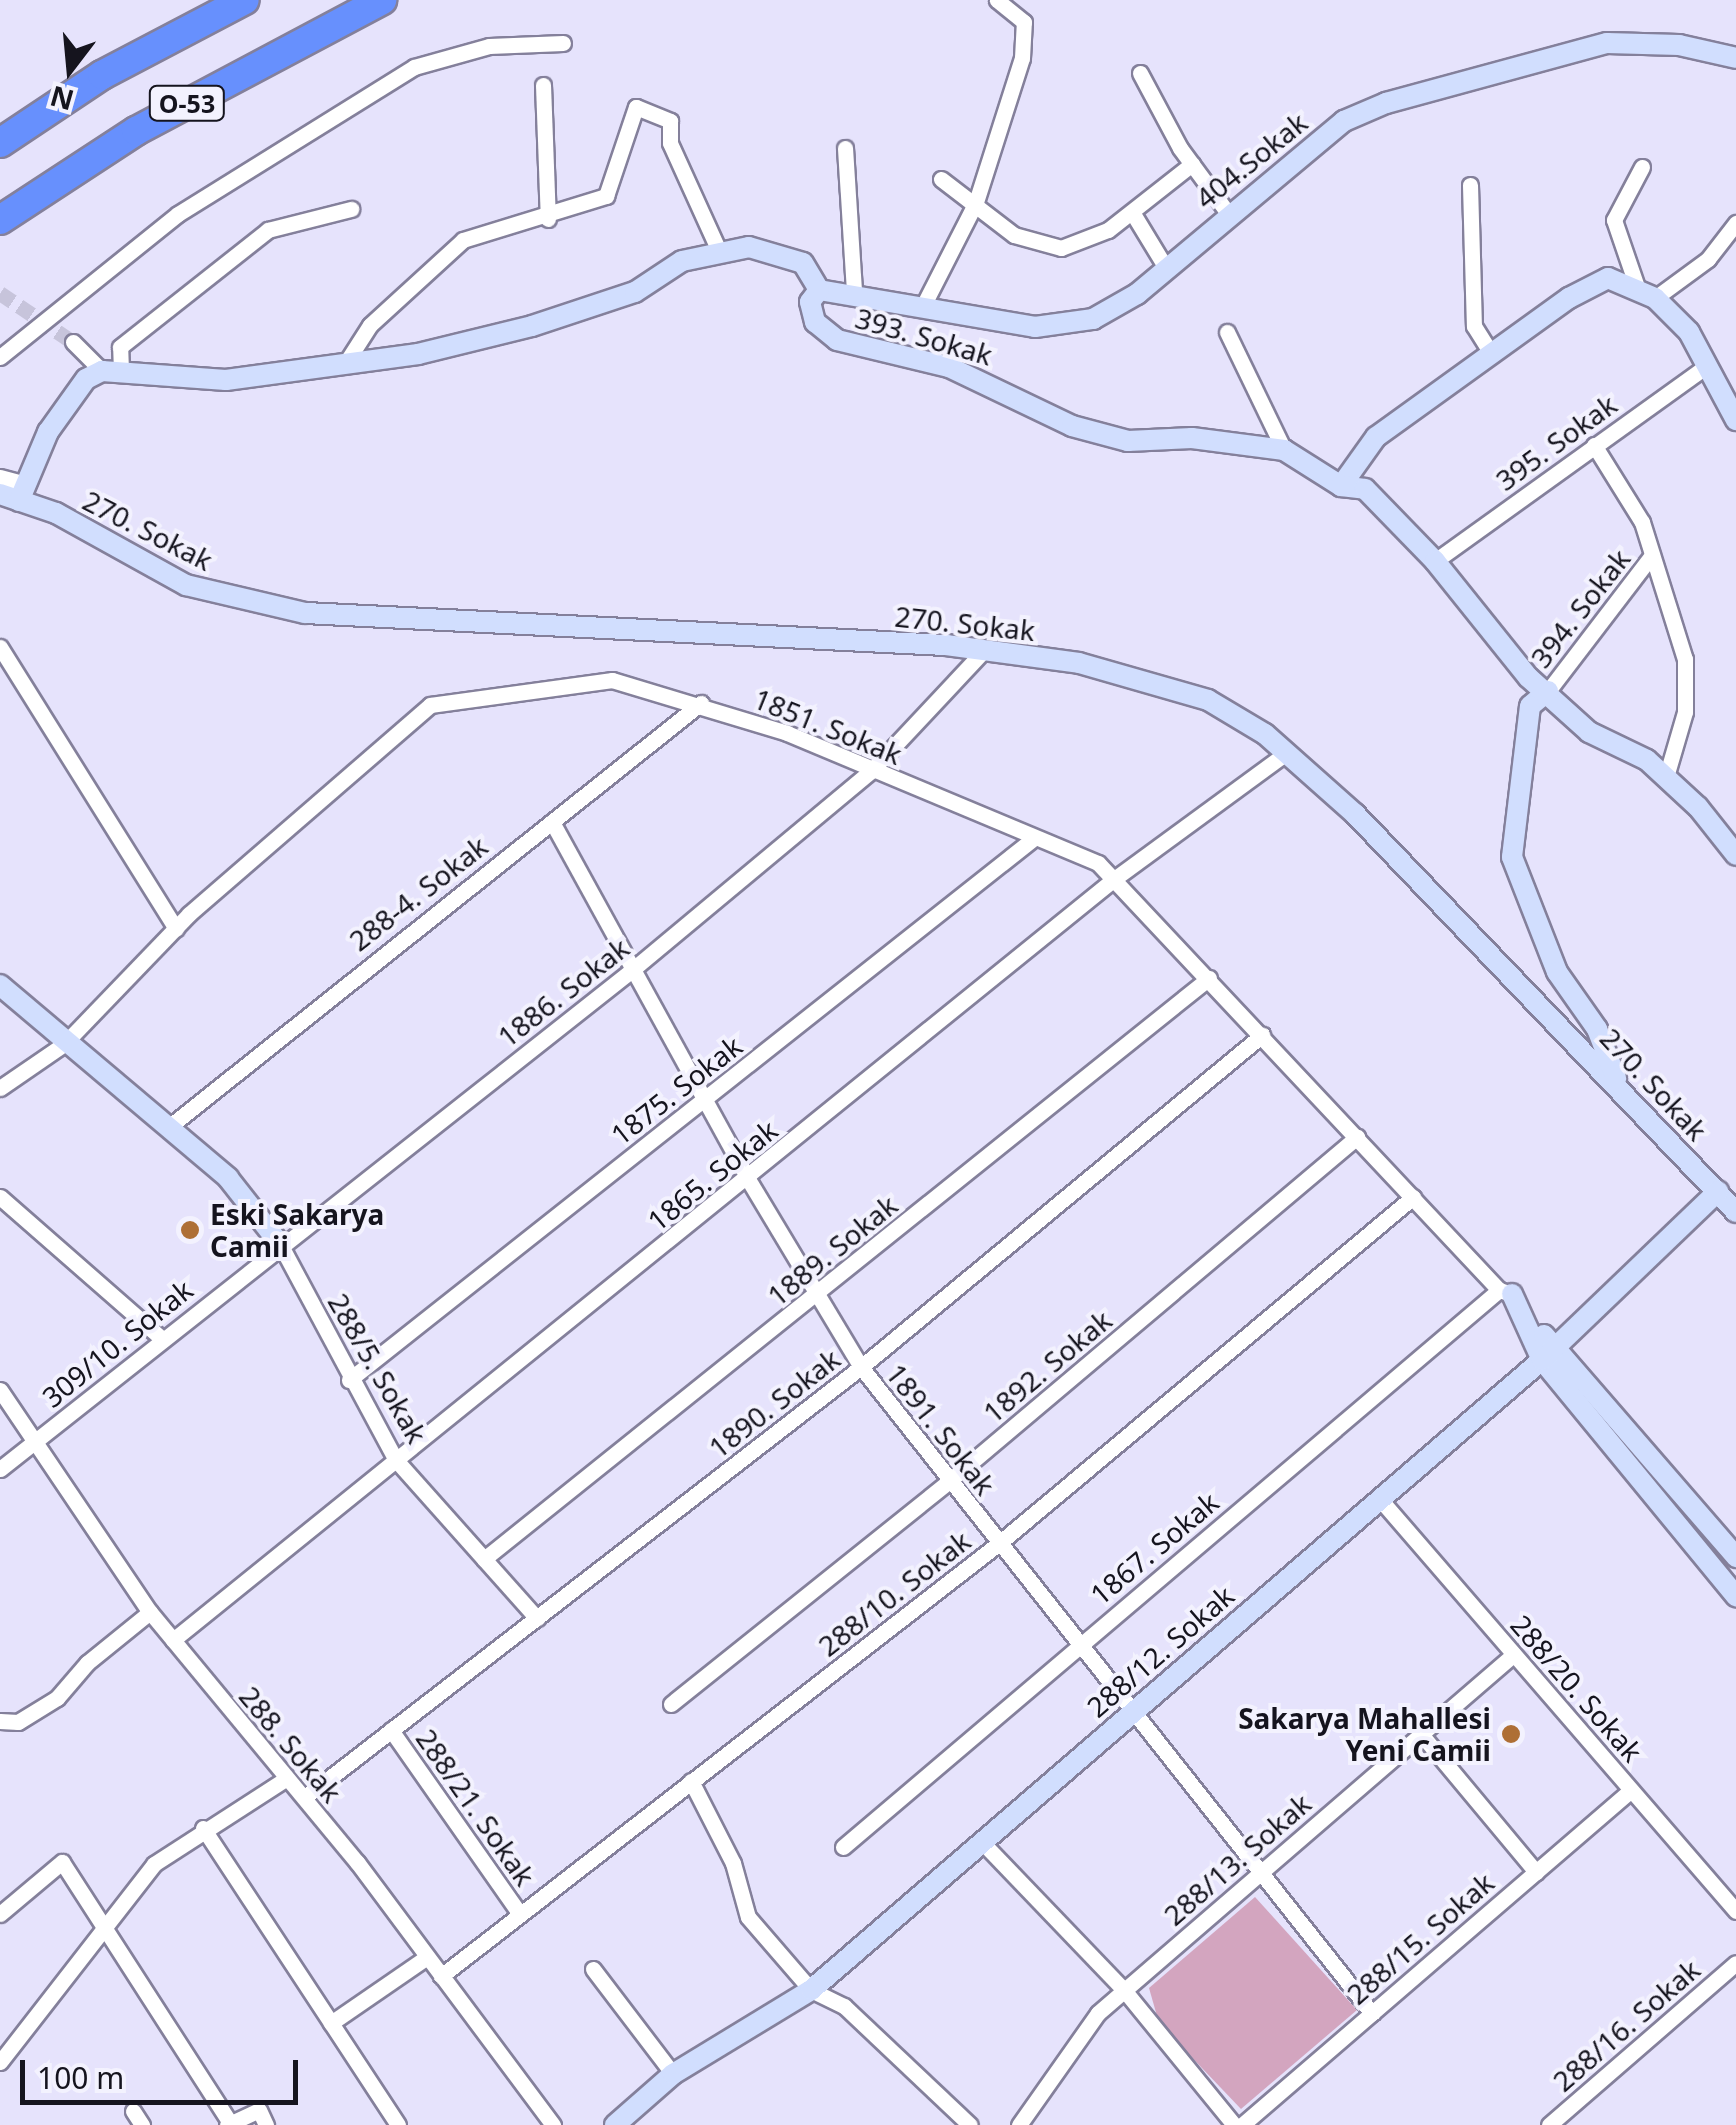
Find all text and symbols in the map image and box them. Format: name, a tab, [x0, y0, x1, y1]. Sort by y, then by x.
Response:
north arrow	[20, 20, 120, 120]
text: N	[46, 77, 78, 120]
road number: O-53	[147, 83, 227, 123]
street label: 404.Sokak	[1189, 105, 1313, 215]
street label: 393. Sokak	[852, 300, 996, 372]
street label: 395. Sokak	[1489, 387, 1623, 497]
street label: 270. Sokak	[78, 483, 218, 577]
street label: 394. Sokak	[1523, 542, 1637, 674]
street label: 270. Sokak	[893, 599, 1037, 647]
street label: 1851. Sokak	[749, 681, 907, 771]
street label: 288-4. Sokak	[342, 829, 494, 957]
street label: 1886. Sokak	[491, 931, 635, 1053]
street label: 270. Sokak	[1594, 1021, 1714, 1147]
street label: 1875. Sokak	[604, 1029, 748, 1151]
street label: 1865. Sokak	[641, 1113, 783, 1237]
street label: 1889. Sokak	[761, 1188, 903, 1312]
place label: Eski Sakarya Camii	[210, 1197, 384, 1263]
marker: Eski Sakarya Camii	[179, 1219, 201, 1241]
street label: 309/10. Sokak	[35, 1272, 199, 1414]
street label: 288/5. Sokak	[322, 1287, 434, 1449]
street label: 1892. Sokak	[976, 1303, 1118, 1429]
street label: 1890. Sokak	[702, 1342, 846, 1464]
street label: 1891. Sokak	[880, 1357, 1002, 1501]
street label: 1867. Sokak	[1083, 1485, 1225, 1611]
street label: 288/10. Sokak	[811, 1523, 977, 1663]
street label: 288/12. Sokak	[1080, 1578, 1240, 1724]
street label: 288/20. Sokak	[1504, 1608, 1650, 1768]
street label: 288. Sokak	[233, 1679, 349, 1809]
place label: Sakarya Mahallesi Yeni Camii	[1238, 1701, 1491, 1767]
street label: 288/21. Sokak	[410, 1722, 542, 1892]
marker: Sakarya Mahallesi Yeni Camii	[1500, 1723, 1522, 1745]
street label: 288/13. Sokak	[1157, 1786, 1317, 1932]
street label: 288/15. Sokak	[1340, 1865, 1500, 2011]
street label: 288/16. Sokak	[1546, 1952, 1706, 2098]
scale bar	[25, 2040, 302, 2102]
text: 100 m	[37, 2057, 124, 2098]

